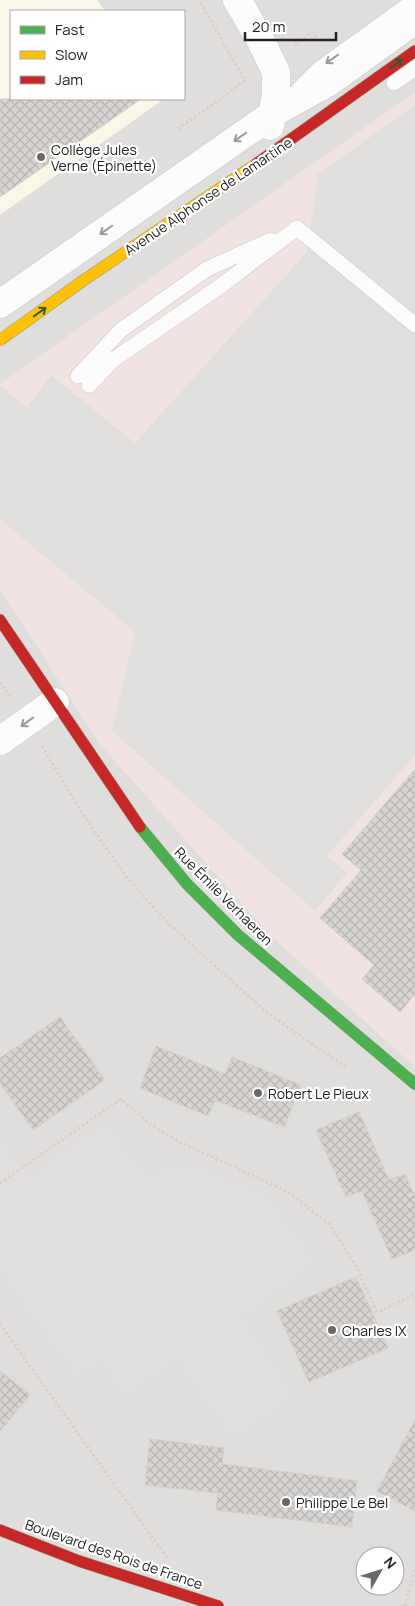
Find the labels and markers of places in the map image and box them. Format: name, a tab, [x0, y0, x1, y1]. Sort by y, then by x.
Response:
place label: Collège Jules Verne (Épinette)	[51, 140, 157, 175]
marker: Collège Jules Verne (Épinette)	[35, 151, 47, 163]
place label: Robert Le Pieux	[268, 1084, 369, 1103]
marker: Robert Le Pieux	[252, 1087, 264, 1099]
place label: Charles IX	[342, 1321, 407, 1340]
marker: Charles IX	[326, 1324, 338, 1336]
place label: Philippe Le Bel	[296, 1493, 388, 1512]
marker: Philippe Le Bel	[280, 1496, 292, 1508]

